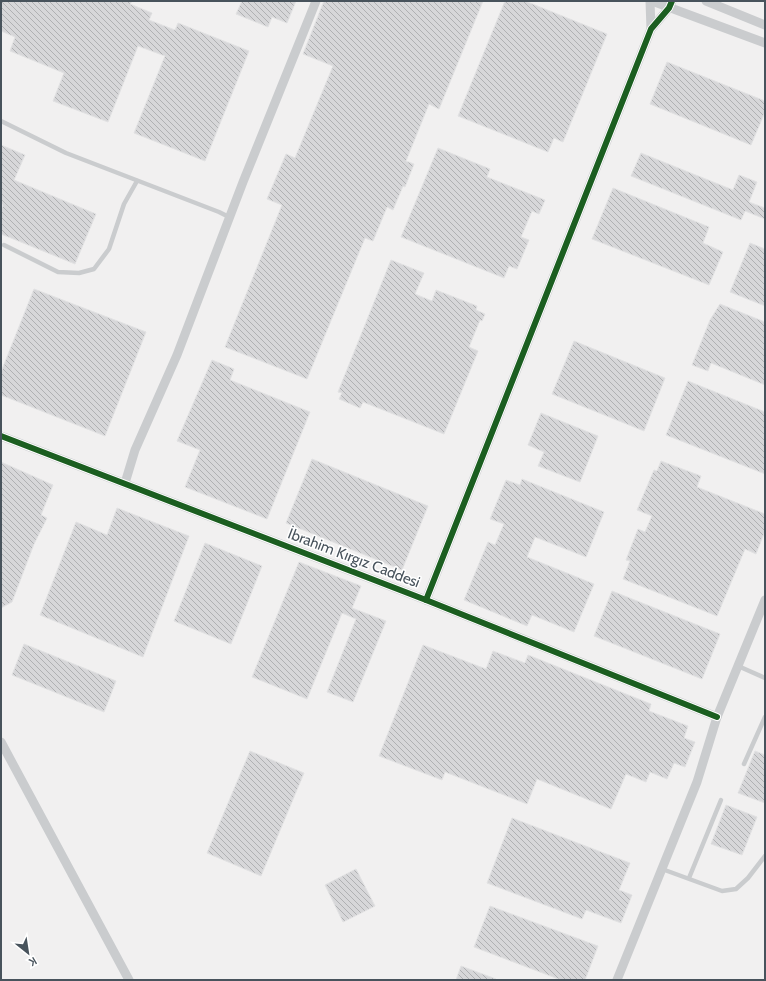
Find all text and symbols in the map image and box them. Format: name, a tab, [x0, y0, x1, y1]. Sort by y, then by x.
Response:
street label: İbrahim Kırgız Caddesi	[285, 524, 423, 591]
north arrow	[8, 933, 48, 973]
text: K	[26, 954, 39, 969]

